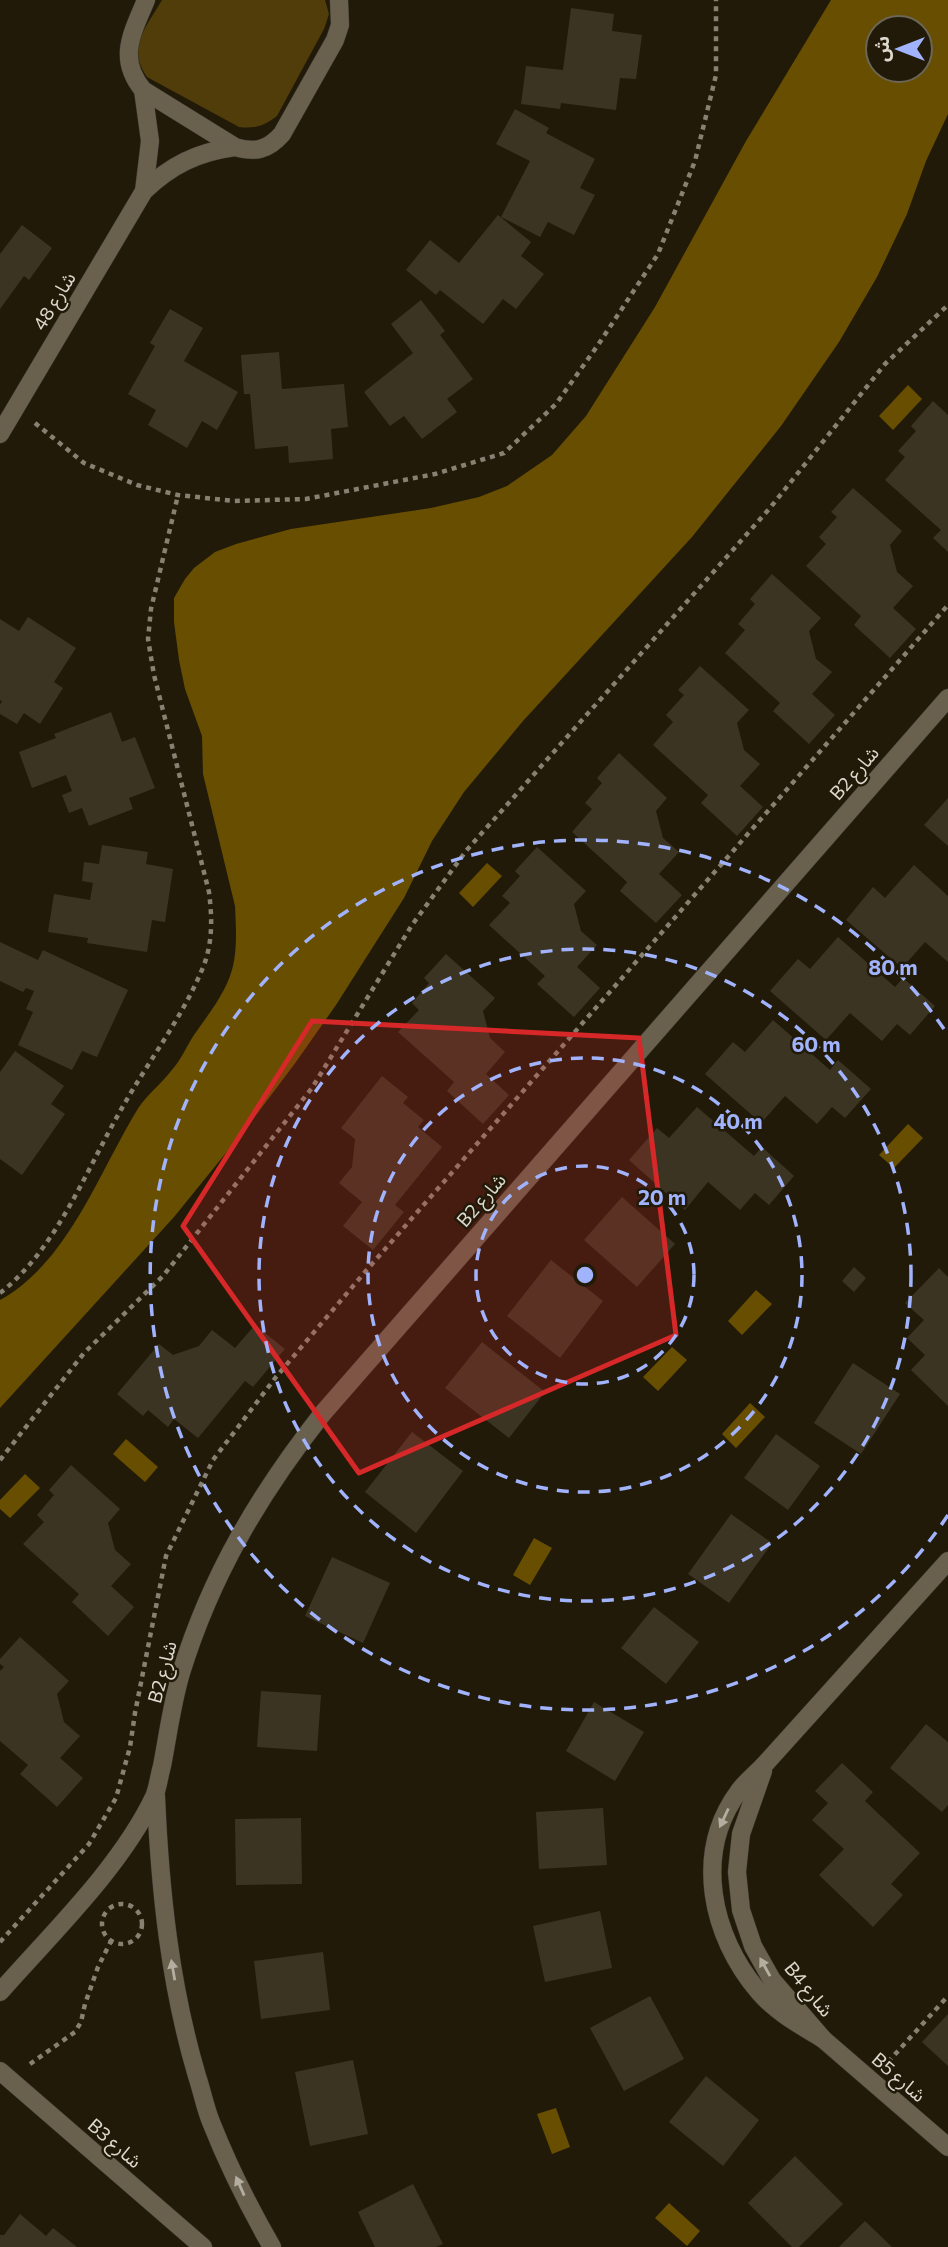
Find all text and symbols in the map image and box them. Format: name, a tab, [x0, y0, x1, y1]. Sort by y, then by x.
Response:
north arrow	[864, 14, 934, 84]
text: ش	[870, 36, 893, 62]
street label: شارع 48	[27, 268, 82, 335]
street label: B2 شارع	[824, 741, 885, 806]
text: 80 m	[868, 954, 918, 979]
text: 60 m	[791, 1031, 841, 1056]
text: 40 m	[713, 1108, 763, 1133]
street label: B2 شارع	[451, 1168, 512, 1233]
text: 20 m	[638, 1184, 686, 1209]
centre of rings	[573, 1263, 597, 1287]
street label: B2 شارع	[142, 1638, 184, 1706]
one-way arrow	[719, 1808, 730, 1828]
street label: B4 شارع	[778, 1956, 839, 2023]
one-way arrow	[759, 1957, 771, 1977]
one-way arrow	[167, 1959, 178, 1981]
street label: B5 شارع	[866, 2047, 931, 2109]
street label: B3 شارع	[82, 2113, 147, 2174]
one-way arrow	[234, 2176, 245, 2197]

